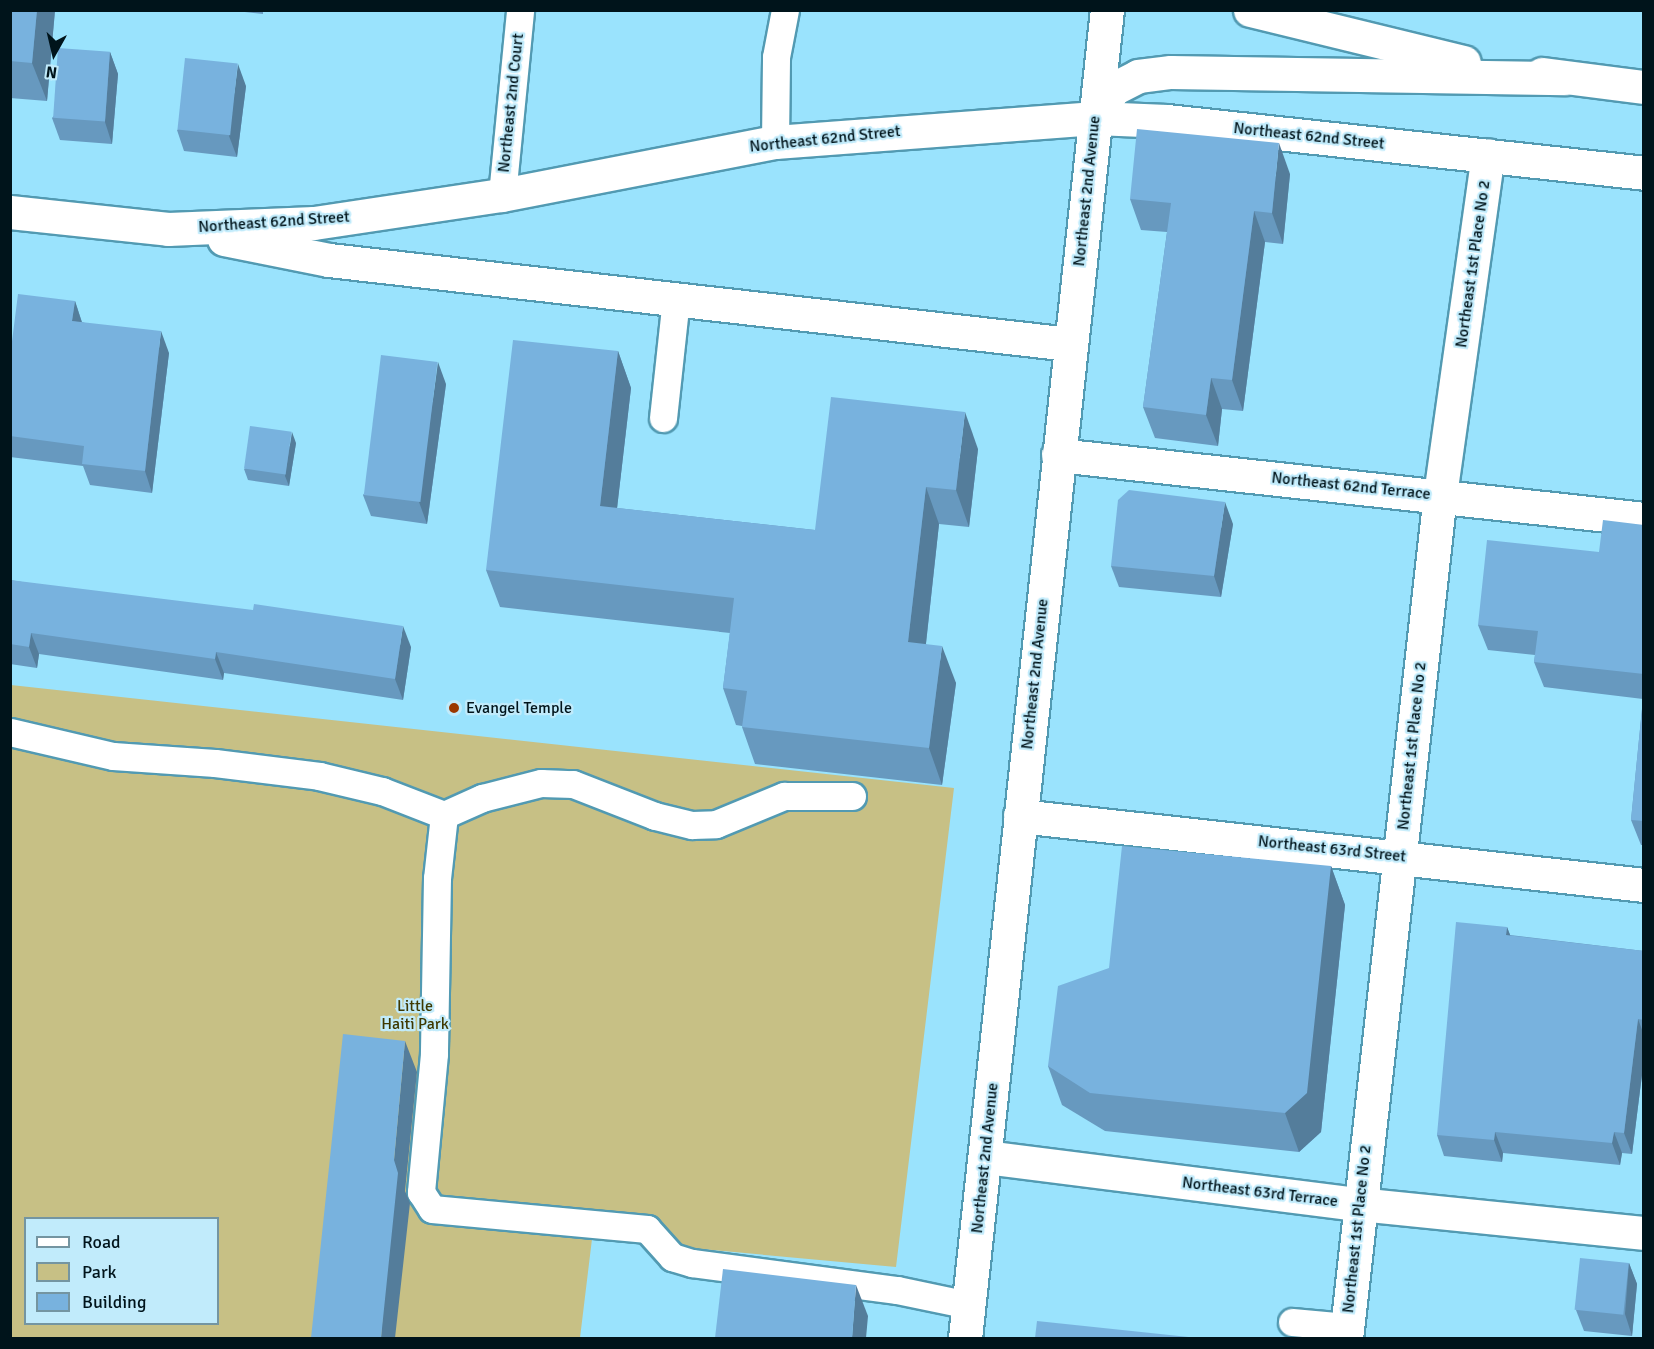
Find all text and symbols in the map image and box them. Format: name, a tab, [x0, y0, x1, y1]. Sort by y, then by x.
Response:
north arrow	[24, 24, 84, 84]
street label: Northeast 2nd Court	[494, 32, 528, 174]
text: N	[45, 61, 58, 83]
street label: Northeast 2nd Avenue	[1070, 115, 1104, 267]
street label: Northeast 62nd Street	[1233, 119, 1385, 153]
street label: Northeast 62nd Street	[749, 122, 901, 156]
street label: Northeast 1st Place No 2	[1452, 179, 1494, 349]
street label: Northeast 62nd Street	[198, 207, 350, 237]
street label: Northeast 62nd Terrace	[1271, 468, 1431, 504]
street label: Northeast 2nd Avenue	[1018, 598, 1052, 750]
street label: Northeast 1st Place No 2	[1394, 661, 1430, 831]
place label: Evangel Temple	[466, 698, 572, 718]
marker: Evangel Temple	[447, 701, 461, 715]
street label: Northeast 63rd Street	[1257, 832, 1407, 866]
park label: Little Haiti Park	[381, 996, 449, 1034]
street label: Northeast 2nd Avenue	[968, 1082, 1002, 1234]
street label: Northeast 1st Place No 2	[1339, 1144, 1375, 1314]
street label: Northeast 63rd Terrace	[1181, 1173, 1339, 1211]
legend	[24, 1217, 219, 1325]
text: Road	[82, 1231, 121, 1253]
text: Park	[82, 1261, 117, 1283]
text: Building	[82, 1291, 146, 1313]

